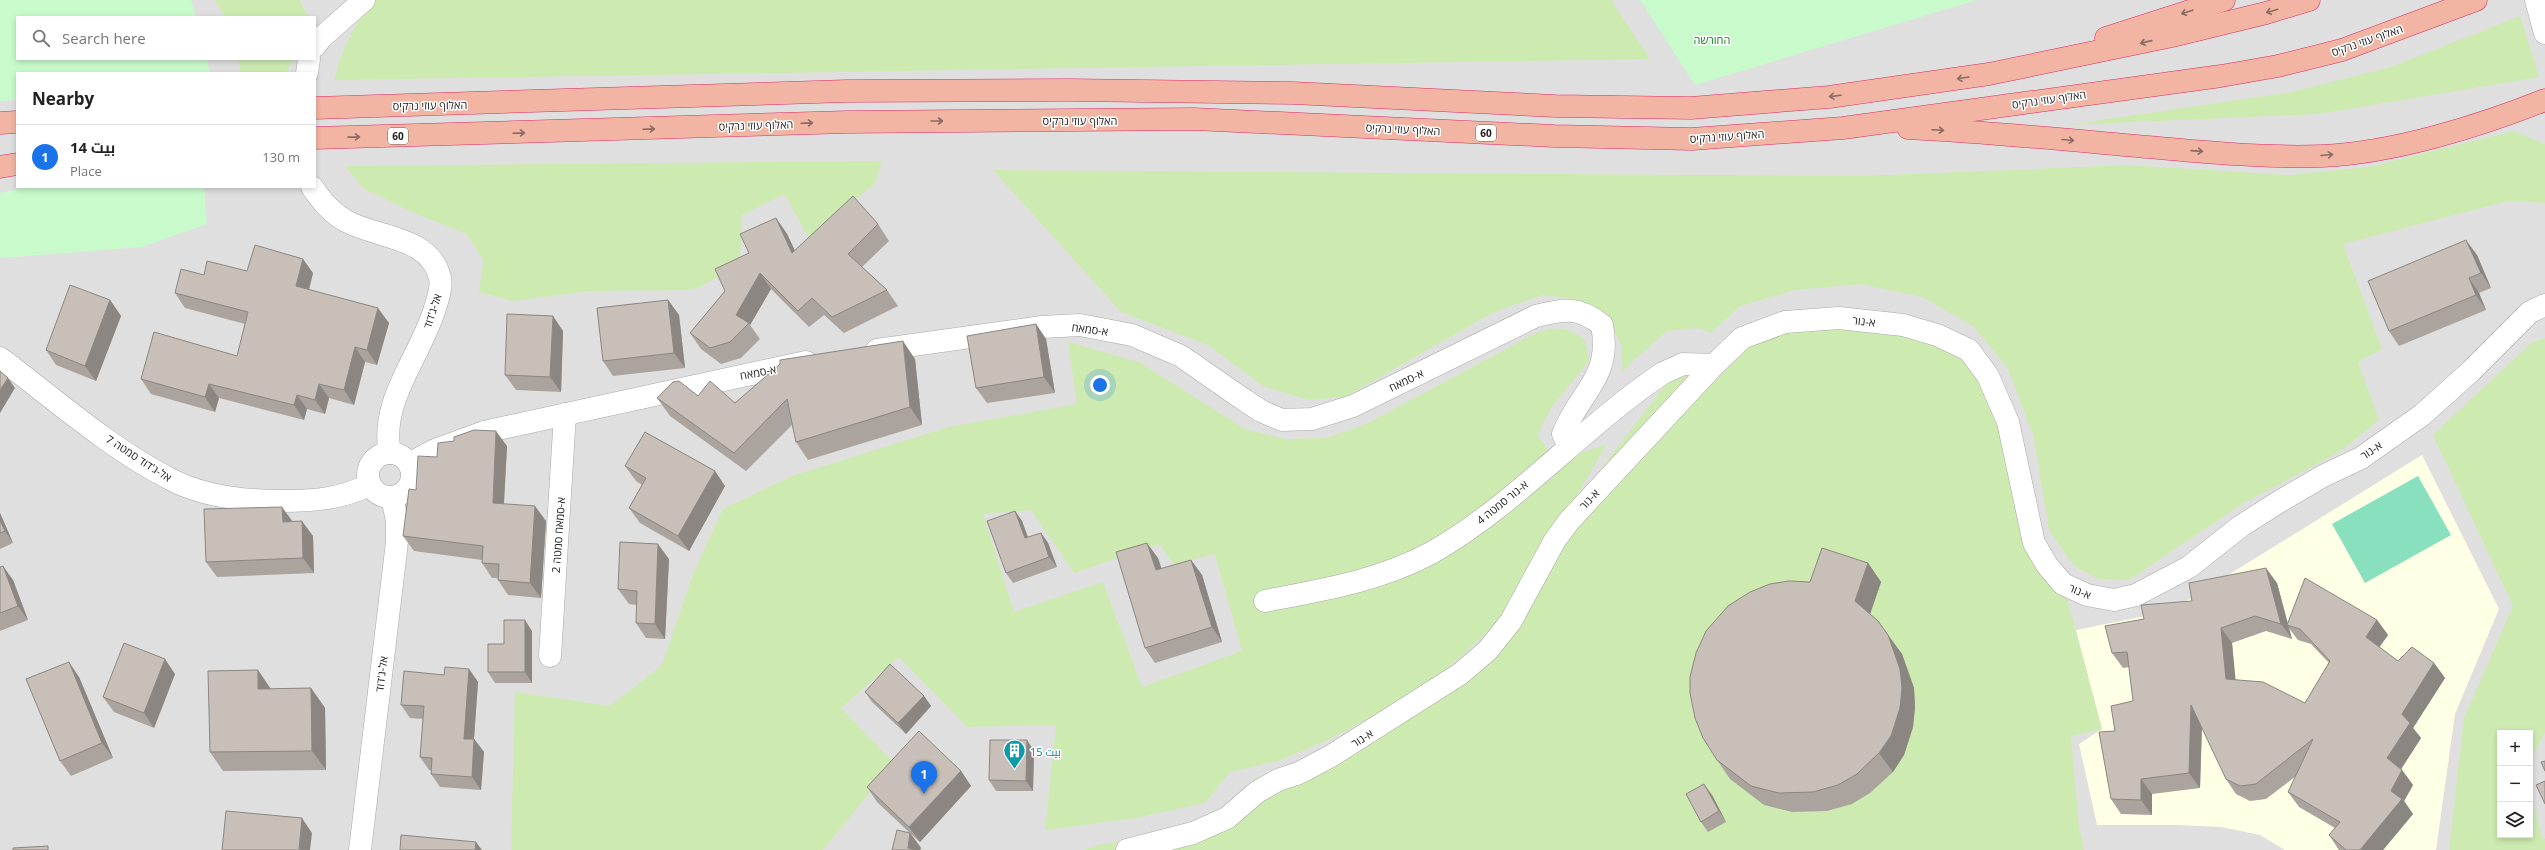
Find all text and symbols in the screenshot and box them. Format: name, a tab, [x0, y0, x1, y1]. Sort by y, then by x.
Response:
one-way arrow	[2266, 8, 2278, 16]
one-way arrow	[2181, 9, 2194, 16]
search box	[16, 16, 316, 60]
street label: האלוף עוזי נרקיס	[2329, 21, 2405, 59]
icon: search	[30, 27, 52, 49]
text: Search here	[62, 28, 146, 48]
park label: החורשה	[1694, 32, 1730, 47]
one-way arrow	[2140, 39, 2153, 47]
one-way arrow	[1957, 74, 1970, 82]
street label: האלוף עוזי נרקיס	[2011, 86, 2087, 112]
text: Nearby	[32, 87, 94, 110]
one-way arrow	[1828, 92, 1841, 100]
street label: האלוף עוזי נרקיס	[392, 97, 468, 113]
street label: האלוף עוזי נרקיס	[1043, 113, 1117, 128]
street label: האלוף עוזי נרקיס	[718, 116, 794, 134]
one-way arrow	[930, 117, 943, 125]
one-way arrow	[800, 120, 813, 127]
street label: האלוף עוזי נרקיס	[1365, 120, 1441, 138]
one-way arrow	[642, 125, 655, 133]
road number: 60	[1476, 125, 1496, 141]
street label: האלוף עוזי נרקיס	[1689, 126, 1765, 146]
one-way arrow	[1931, 126, 1944, 133]
road number: 60	[388, 128, 408, 144]
one-way arrow	[512, 129, 525, 137]
one-way arrow	[347, 133, 360, 141]
one-way arrow	[2061, 136, 2074, 143]
text: بيت 14	[70, 137, 115, 157]
one-way arrow	[2190, 147, 2203, 154]
text: 1	[41, 148, 49, 166]
text: 130 m	[262, 148, 300, 166]
one-way arrow	[2320, 152, 2333, 159]
text: Place	[70, 162, 102, 180]
street label: אל-ג'דוד	[419, 292, 445, 330]
street label: א-נור	[1852, 312, 1876, 330]
street label: א-סמאח	[1071, 319, 1109, 339]
street label: א-סמאח	[739, 361, 777, 383]
street label: א-סמאח	[1386, 365, 1426, 395]
your location	[1090, 375, 1110, 395]
street label: אל-ג'דוד סמטה 7	[103, 431, 175, 485]
street label: א-נור	[2357, 437, 2385, 463]
street label: א-נור סמטה 4	[1473, 477, 1531, 527]
street label: א-נור	[1576, 485, 1602, 513]
street label: א-סמאח סמטה 2	[548, 497, 568, 573]
street label: א-נור	[2067, 580, 2093, 602]
street label: אל-ג'דוד	[371, 655, 391, 693]
street label: א-נור	[1348, 725, 1376, 751]
map controls	[2497, 730, 2533, 838]
button: +	[2497, 730, 2533, 766]
building icon: بيت 15	[1002, 738, 1028, 771]
place label: بيت 15	[1030, 744, 1061, 759]
pin: 1	[911, 761, 937, 794]
button: −	[2497, 766, 2533, 802]
button: layers	[2497, 802, 2533, 838]

